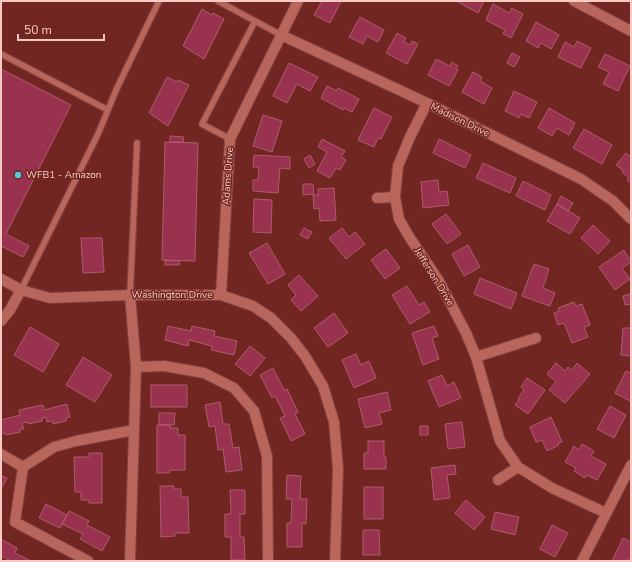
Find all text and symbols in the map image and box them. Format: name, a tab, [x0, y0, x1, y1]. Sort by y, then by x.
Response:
scale bar	[18, 16, 104, 42]
text: 50 m	[24, 22, 52, 38]
street label: Madison Drive	[428, 100, 492, 140]
street label: Adams Drive	[219, 147, 237, 205]
place label: WFB1 - Amazon	[26, 168, 102, 182]
marker: WFB1 - Amazon	[13, 170, 23, 180]
street label: Jefferson Drive	[410, 244, 457, 309]
street label: Washington Drive	[131, 288, 213, 302]

